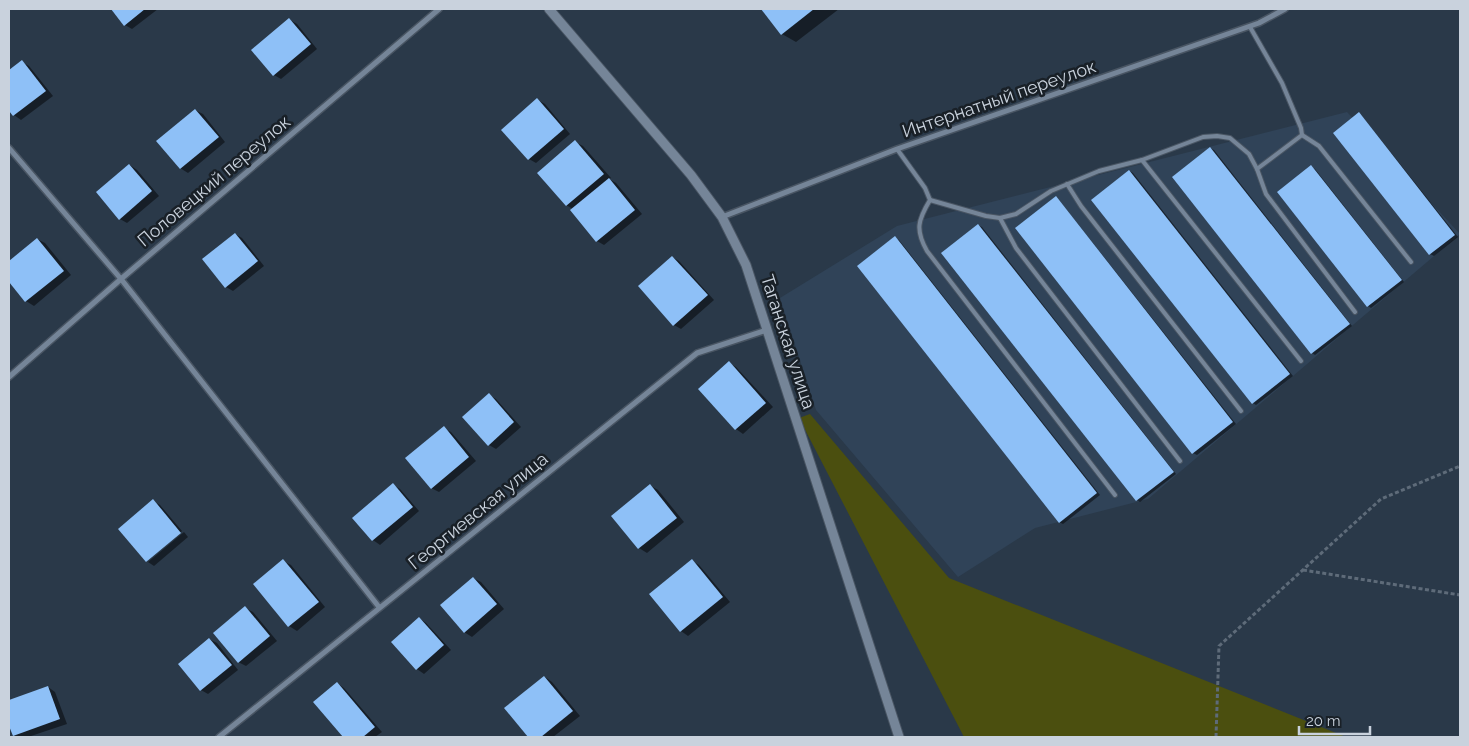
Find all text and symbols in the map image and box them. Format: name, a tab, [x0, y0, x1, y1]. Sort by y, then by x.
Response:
street label: Интернатный переулок	[899, 55, 1098, 142]
street label: Половецкий переулок	[133, 111, 294, 251]
street label: Таганская улица	[757, 272, 820, 412]
street label: Георгиевская улица	[404, 448, 552, 573]
scale bar	[1299, 704, 1370, 736]
text: 20 m	[1306, 712, 1341, 730]

